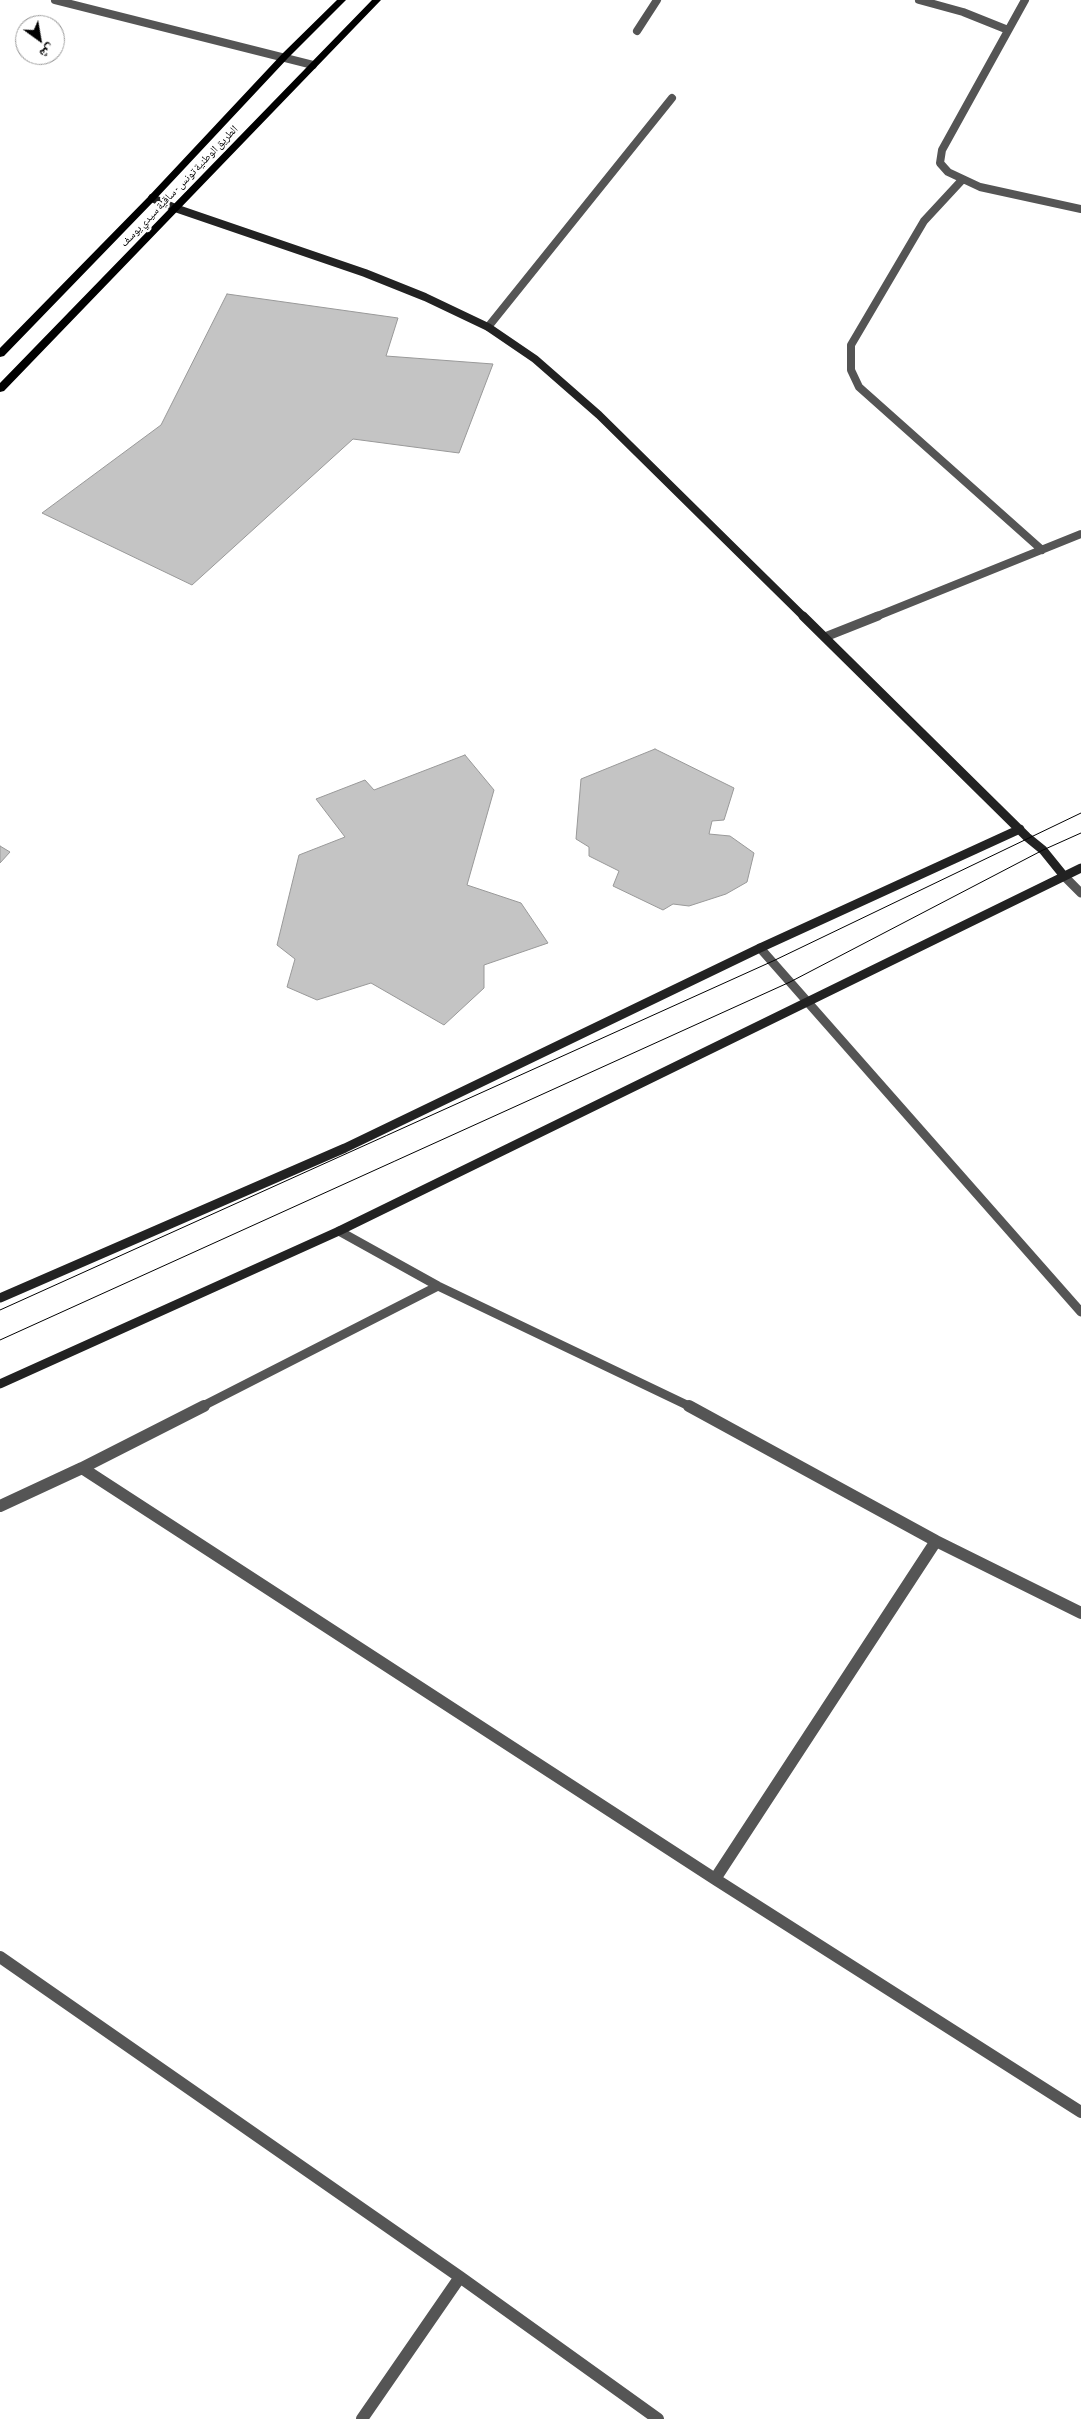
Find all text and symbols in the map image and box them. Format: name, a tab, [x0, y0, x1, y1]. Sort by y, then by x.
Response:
north arrow	[15, 15, 65, 65]
text: ش	[37, 41, 58, 63]
street label: الطريق الوطنية تونس - ساقية سيدي يوسف	[117, 123, 241, 249]

